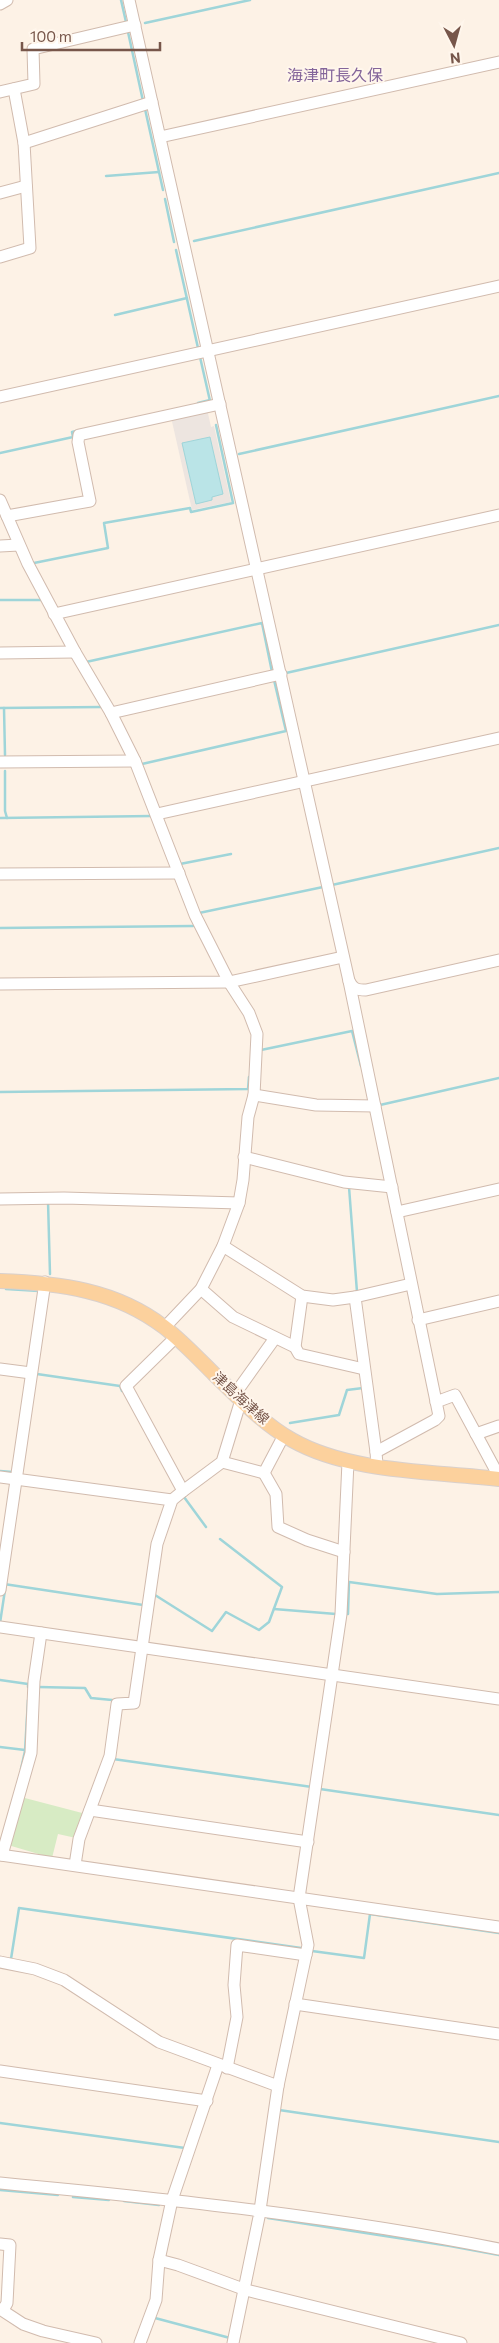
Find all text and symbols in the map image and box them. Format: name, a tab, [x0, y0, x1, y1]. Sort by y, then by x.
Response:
scale bar	[22, 20, 160, 52]
north arrow	[429, 20, 479, 70]
text: 100 m	[30, 27, 72, 45]
text: N	[449, 49, 462, 67]
district label: 海津町長久保	[287, 65, 383, 84]
street label: 津島海津線	[210, 1368, 273, 1427]

